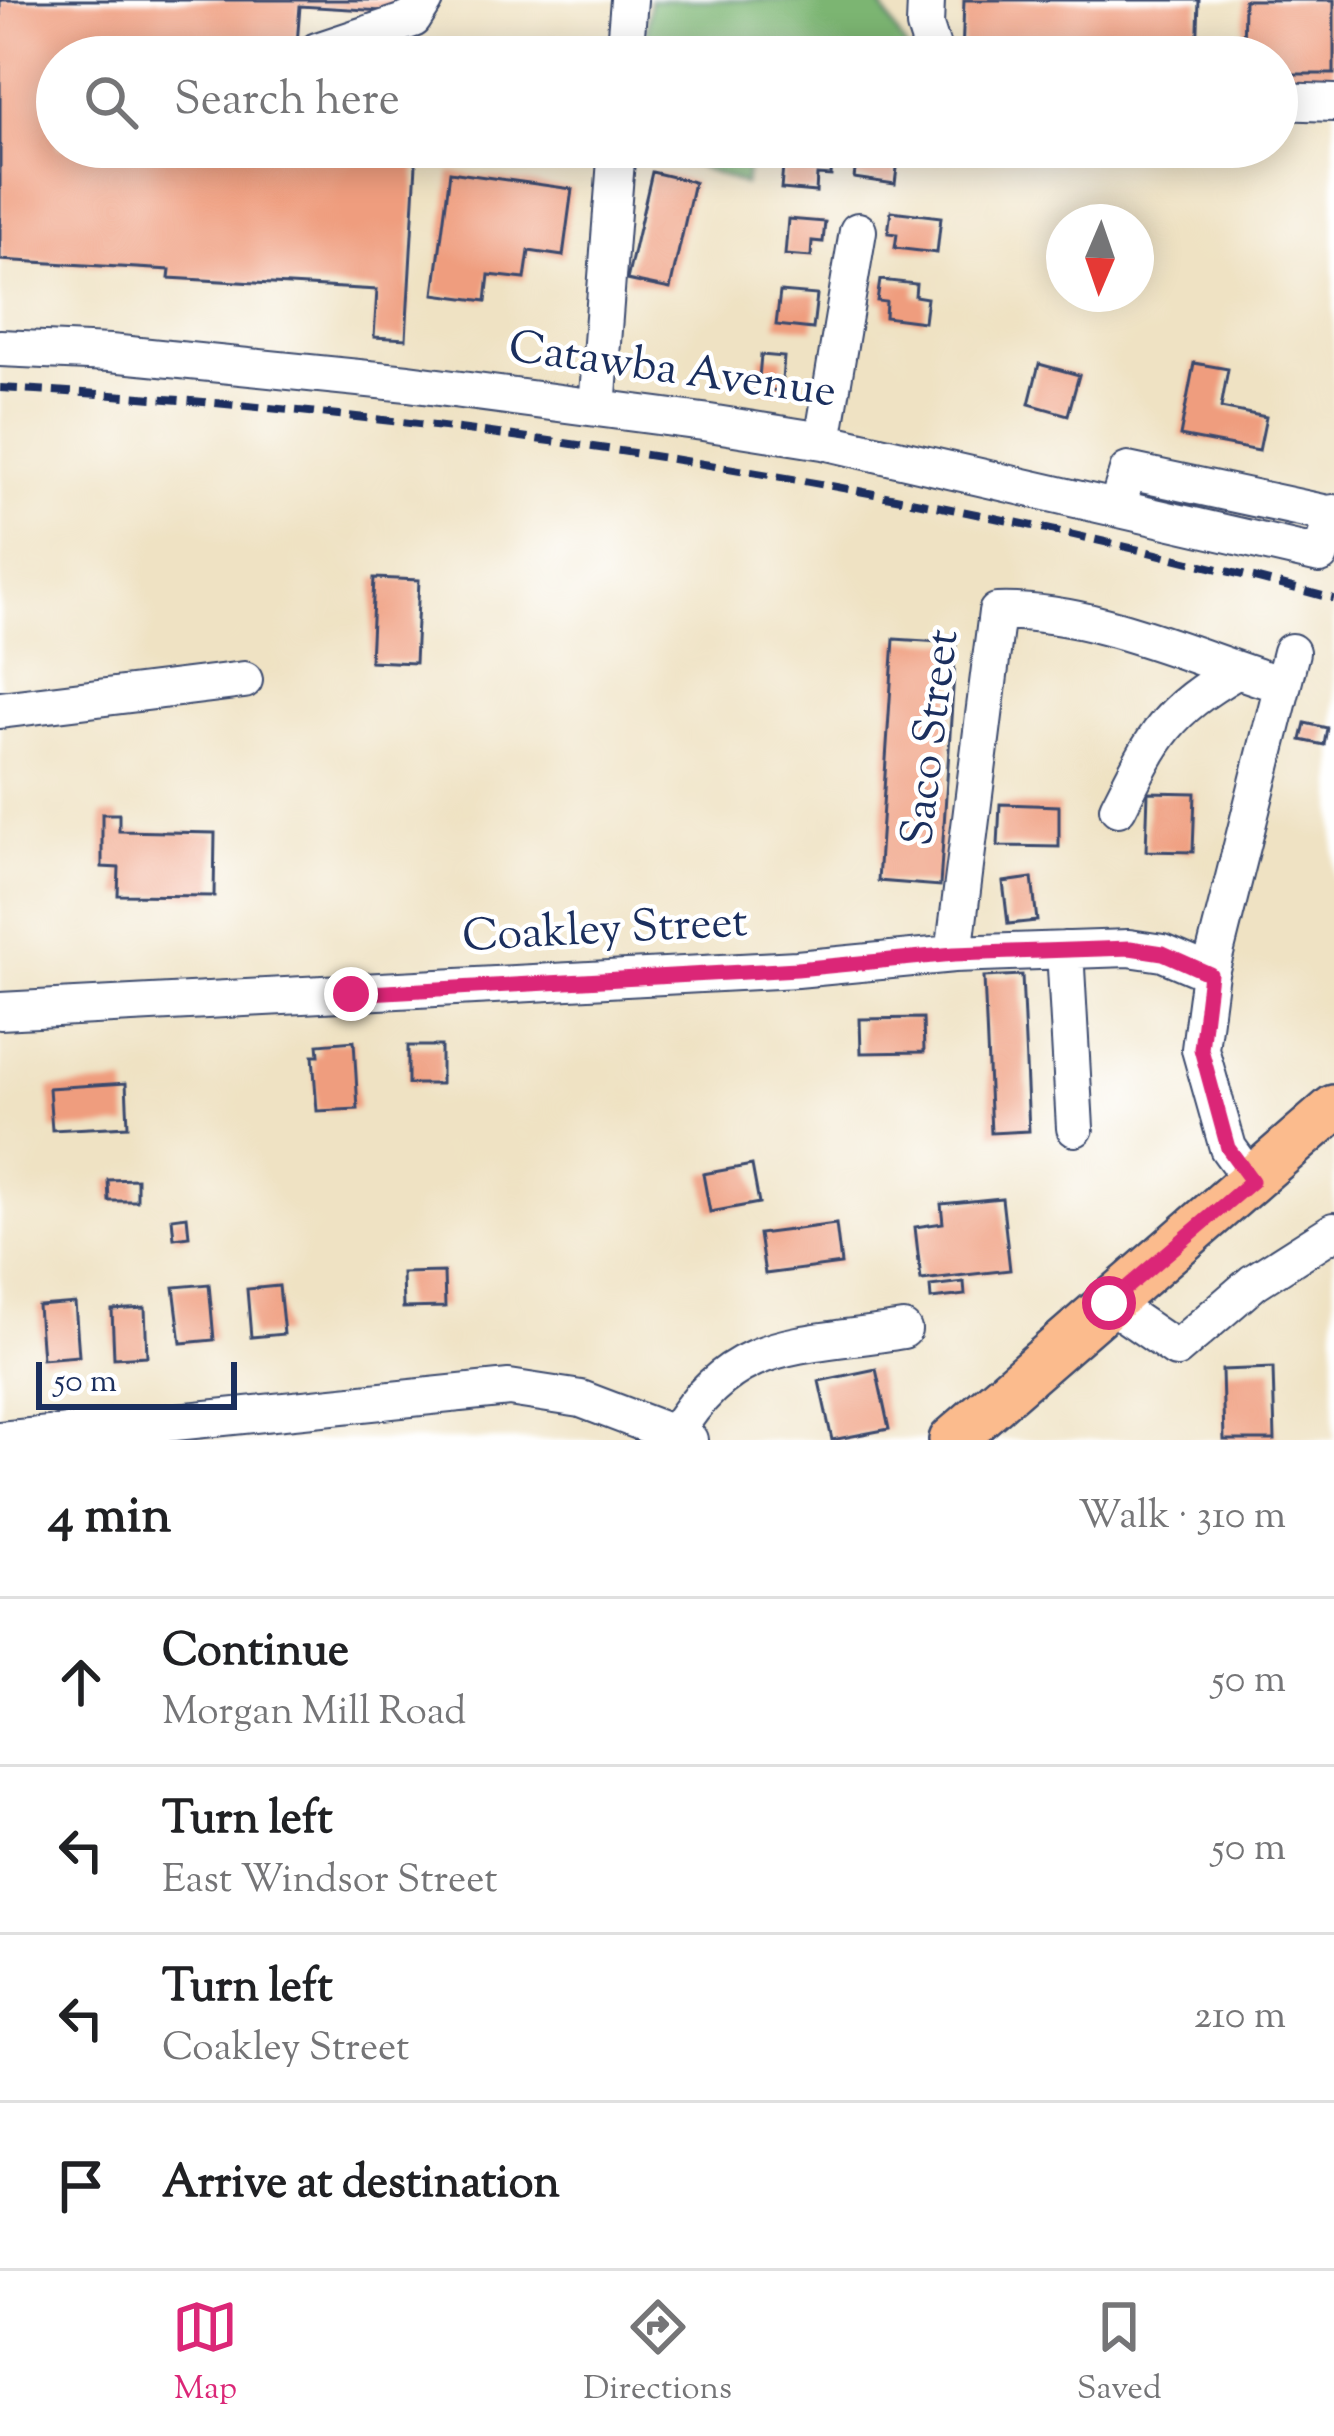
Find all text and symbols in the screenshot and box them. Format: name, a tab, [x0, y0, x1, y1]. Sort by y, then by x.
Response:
search box	[36, 36, 1298, 168]
icon: search	[78, 69, 144, 135]
text: Search here	[174, 70, 400, 135]
north arrow	[1046, 204, 1154, 312]
street label: Catawba Avenue	[504, 317, 840, 427]
street label: Saco Street	[887, 626, 979, 850]
street label: Coakley Street	[461, 892, 749, 972]
route end	[324, 967, 378, 1021]
route start	[1082, 1276, 1136, 1330]
scale bar	[36, 1356, 237, 1409]
text: 50 m	[54, 1359, 117, 1407]
text: 4 min	[48, 1482, 171, 1555]
text: Walk · 310 m	[1078, 1490, 1286, 1546]
text: Continue	[162, 1621, 349, 1686]
icon: ahead	[48, 1649, 114, 1715]
text: 50 m	[1211, 1654, 1286, 1710]
text: Morgan Mill Road	[162, 1686, 466, 1742]
text: Turn left	[162, 1789, 333, 1854]
icon: left	[48, 1817, 114, 1883]
text: 50 m	[1211, 1822, 1286, 1878]
text: East Windsor Street	[162, 1854, 498, 1910]
text: Turn left	[162, 1957, 333, 2022]
icon: left	[48, 1985, 114, 2051]
text: 210 m	[1194, 1990, 1286, 2046]
text: Coakley Street	[162, 2022, 409, 2078]
icon: arrive	[48, 2153, 114, 2219]
text: Arrive at destination	[162, 2153, 560, 2218]
tab: Map	[172, 2294, 238, 2414]
tab: Directions	[583, 2294, 732, 2414]
tab: Saved	[1077, 2294, 1162, 2414]

